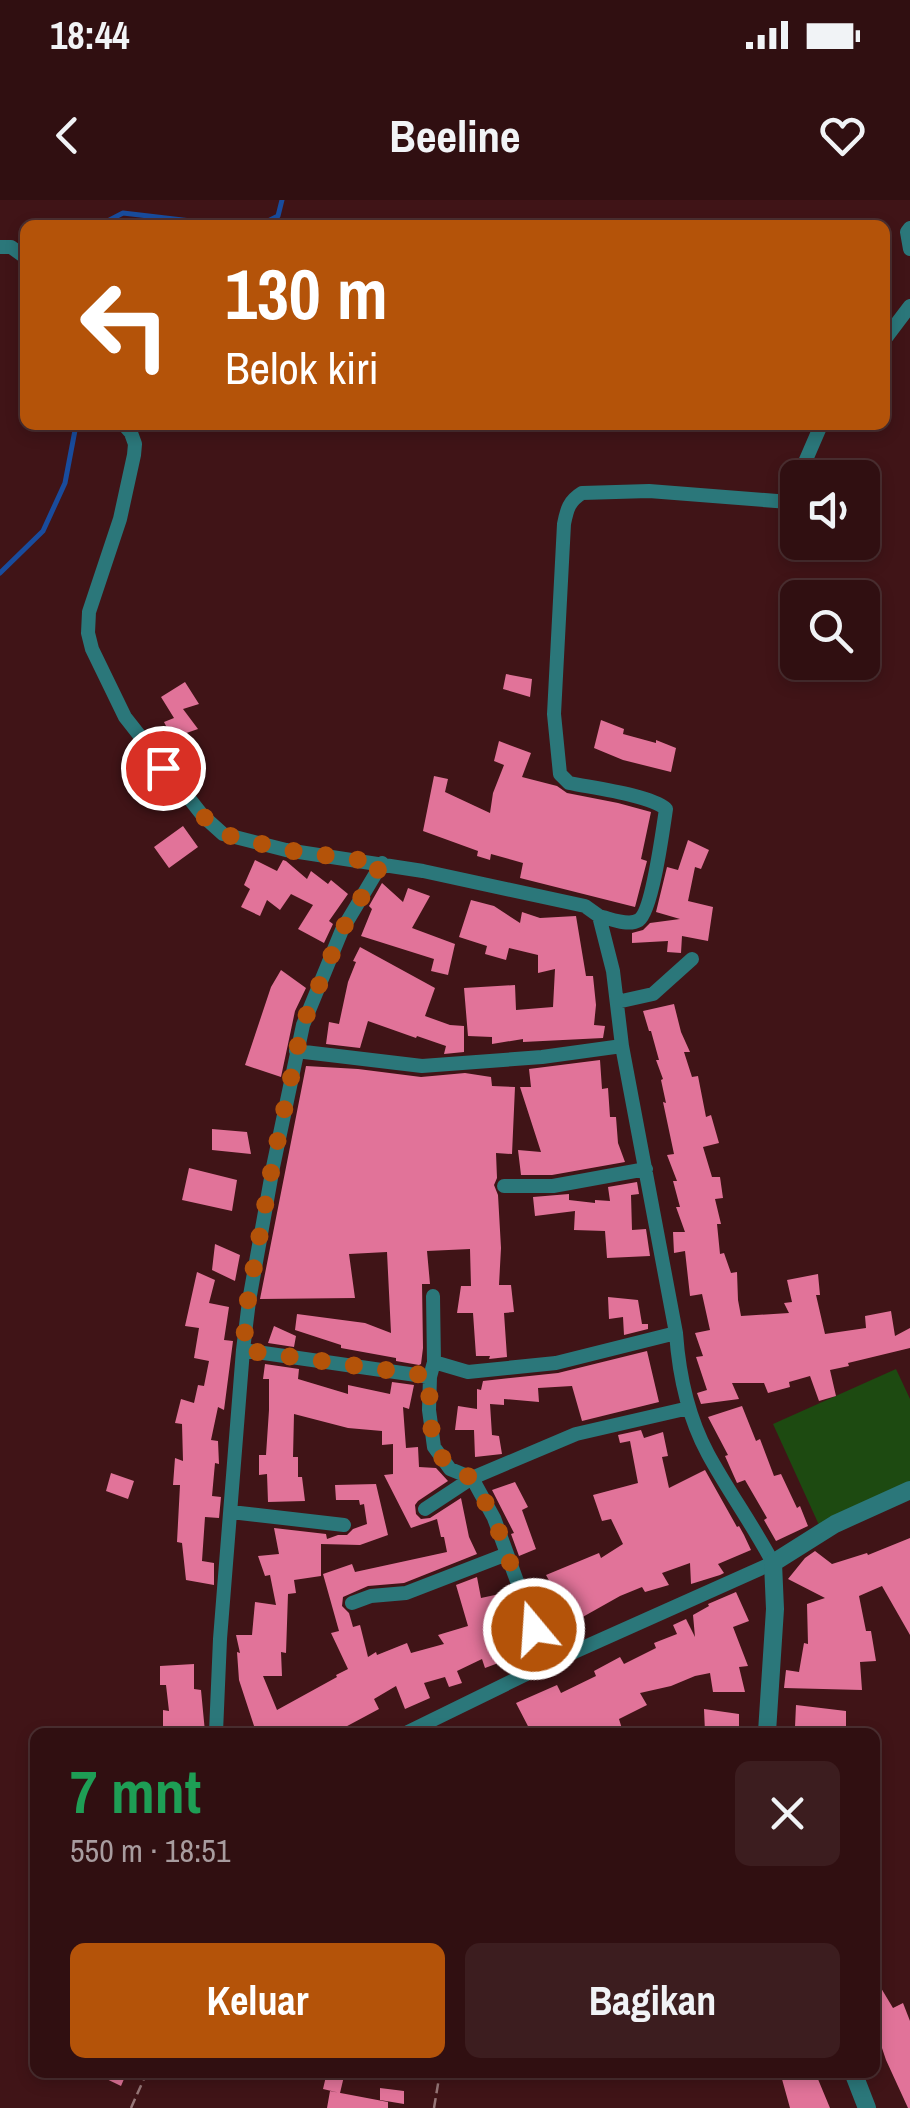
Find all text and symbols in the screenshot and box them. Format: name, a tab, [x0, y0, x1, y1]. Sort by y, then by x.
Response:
text: 18:44	[50, 10, 130, 61]
text: Beeline	[389, 105, 521, 166]
icon: back	[40, 108, 95, 163]
icon: heart	[815, 108, 870, 163]
text: 130 m	[225, 247, 388, 341]
icon: left	[60, 260, 190, 390]
text: Belok kiri	[225, 337, 379, 398]
map controls	[780, 460, 880, 680]
button: sound	[780, 460, 880, 560]
button: search	[780, 580, 880, 680]
pin	[121, 726, 206, 811]
icon: arrive	[136, 741, 191, 796]
position arrow	[482, 1577, 586, 1681]
text: 7 mnt	[70, 1751, 201, 1832]
button: close	[735, 1761, 840, 1866]
text: 550 m · 18:51	[70, 1829, 230, 1872]
button: Keluar	[70, 1943, 445, 2058]
button: Bagikan	[465, 1943, 840, 2058]

